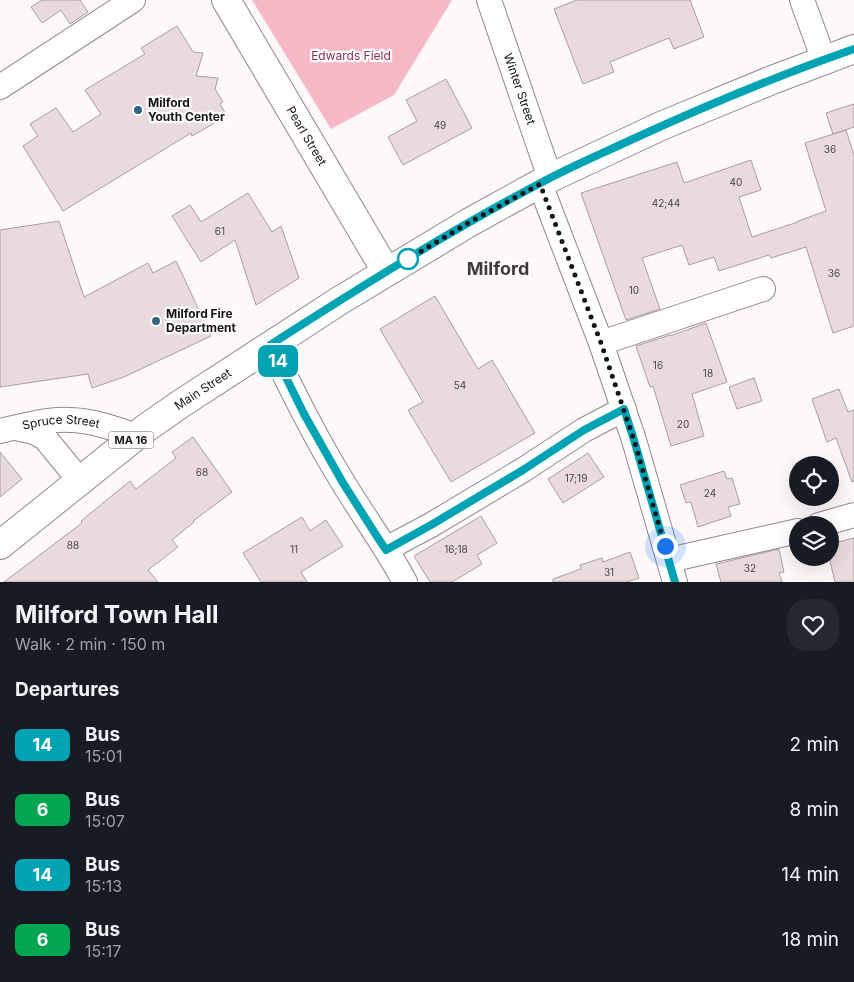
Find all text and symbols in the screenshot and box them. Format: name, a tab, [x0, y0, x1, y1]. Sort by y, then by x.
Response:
park label: Edwards Field	[311, 48, 391, 63]
street label: Winter Street	[501, 51, 539, 126]
place label: Milford Youth Center	[148, 95, 225, 124]
street label: Pearl Street	[283, 103, 330, 168]
marker: Milford Youth Center	[132, 104, 144, 116]
house number: 49	[434, 119, 446, 131]
house number: 36	[824, 143, 836, 155]
house number: 40	[730, 176, 742, 188]
house number: 42;44	[652, 197, 680, 209]
house number: 61	[215, 225, 225, 237]
unlabelled marker	[397, 248, 419, 270]
district label: Milford	[467, 258, 529, 279]
house number: 36	[828, 267, 840, 279]
house number: 10	[629, 284, 639, 296]
place label: Milford Fire Department	[166, 306, 237, 335]
marker: Milford Fire Department	[150, 315, 162, 327]
line badge: 14	[256, 345, 300, 377]
text: 14	[268, 350, 288, 371]
house number: 16	[653, 359, 663, 371]
street label: Main Street	[171, 365, 234, 413]
house number: 18	[703, 367, 713, 379]
house number: 54	[454, 379, 466, 391]
street label: Spruce Street	[21, 412, 101, 433]
house number: 20	[677, 418, 689, 430]
road number: MA 16	[108, 432, 154, 448]
map controls	[789, 456, 839, 566]
button: locate	[789, 456, 839, 506]
house number: 68	[196, 466, 208, 478]
house number: 17;19	[565, 472, 587, 484]
house number: 24	[704, 487, 716, 499]
button: layers	[789, 516, 839, 566]
your location	[653, 534, 678, 559]
house number: 88	[67, 539, 79, 551]
house number: 11	[290, 543, 298, 555]
house number: 16;18	[444, 543, 468, 555]
house number: 32	[744, 562, 756, 574]
house number: 31	[604, 566, 614, 578]
button: heart	[787, 599, 839, 651]
text: Milford Town Hall	[15, 600, 219, 629]
text: Walk · 2 min · 150 m	[15, 634, 165, 654]
text: Departures	[15, 678, 119, 701]
text: Bus	[85, 723, 120, 746]
text: 2 min	[790, 733, 839, 756]
text: 14	[33, 734, 52, 755]
text: 15:01	[85, 746, 122, 766]
text: Bus	[85, 788, 120, 811]
text: 8 min	[789, 798, 839, 821]
text: 6	[37, 799, 48, 820]
text: 15:07	[85, 811, 125, 831]
text: Bus	[85, 853, 120, 876]
text: 14 min	[781, 863, 839, 886]
text: 14	[33, 864, 52, 885]
text: 15:13	[85, 876, 122, 896]
text: Bus	[85, 918, 120, 941]
text: 18 min	[782, 928, 839, 951]
text: 6	[37, 929, 48, 950]
text: 15:17	[85, 941, 121, 961]

